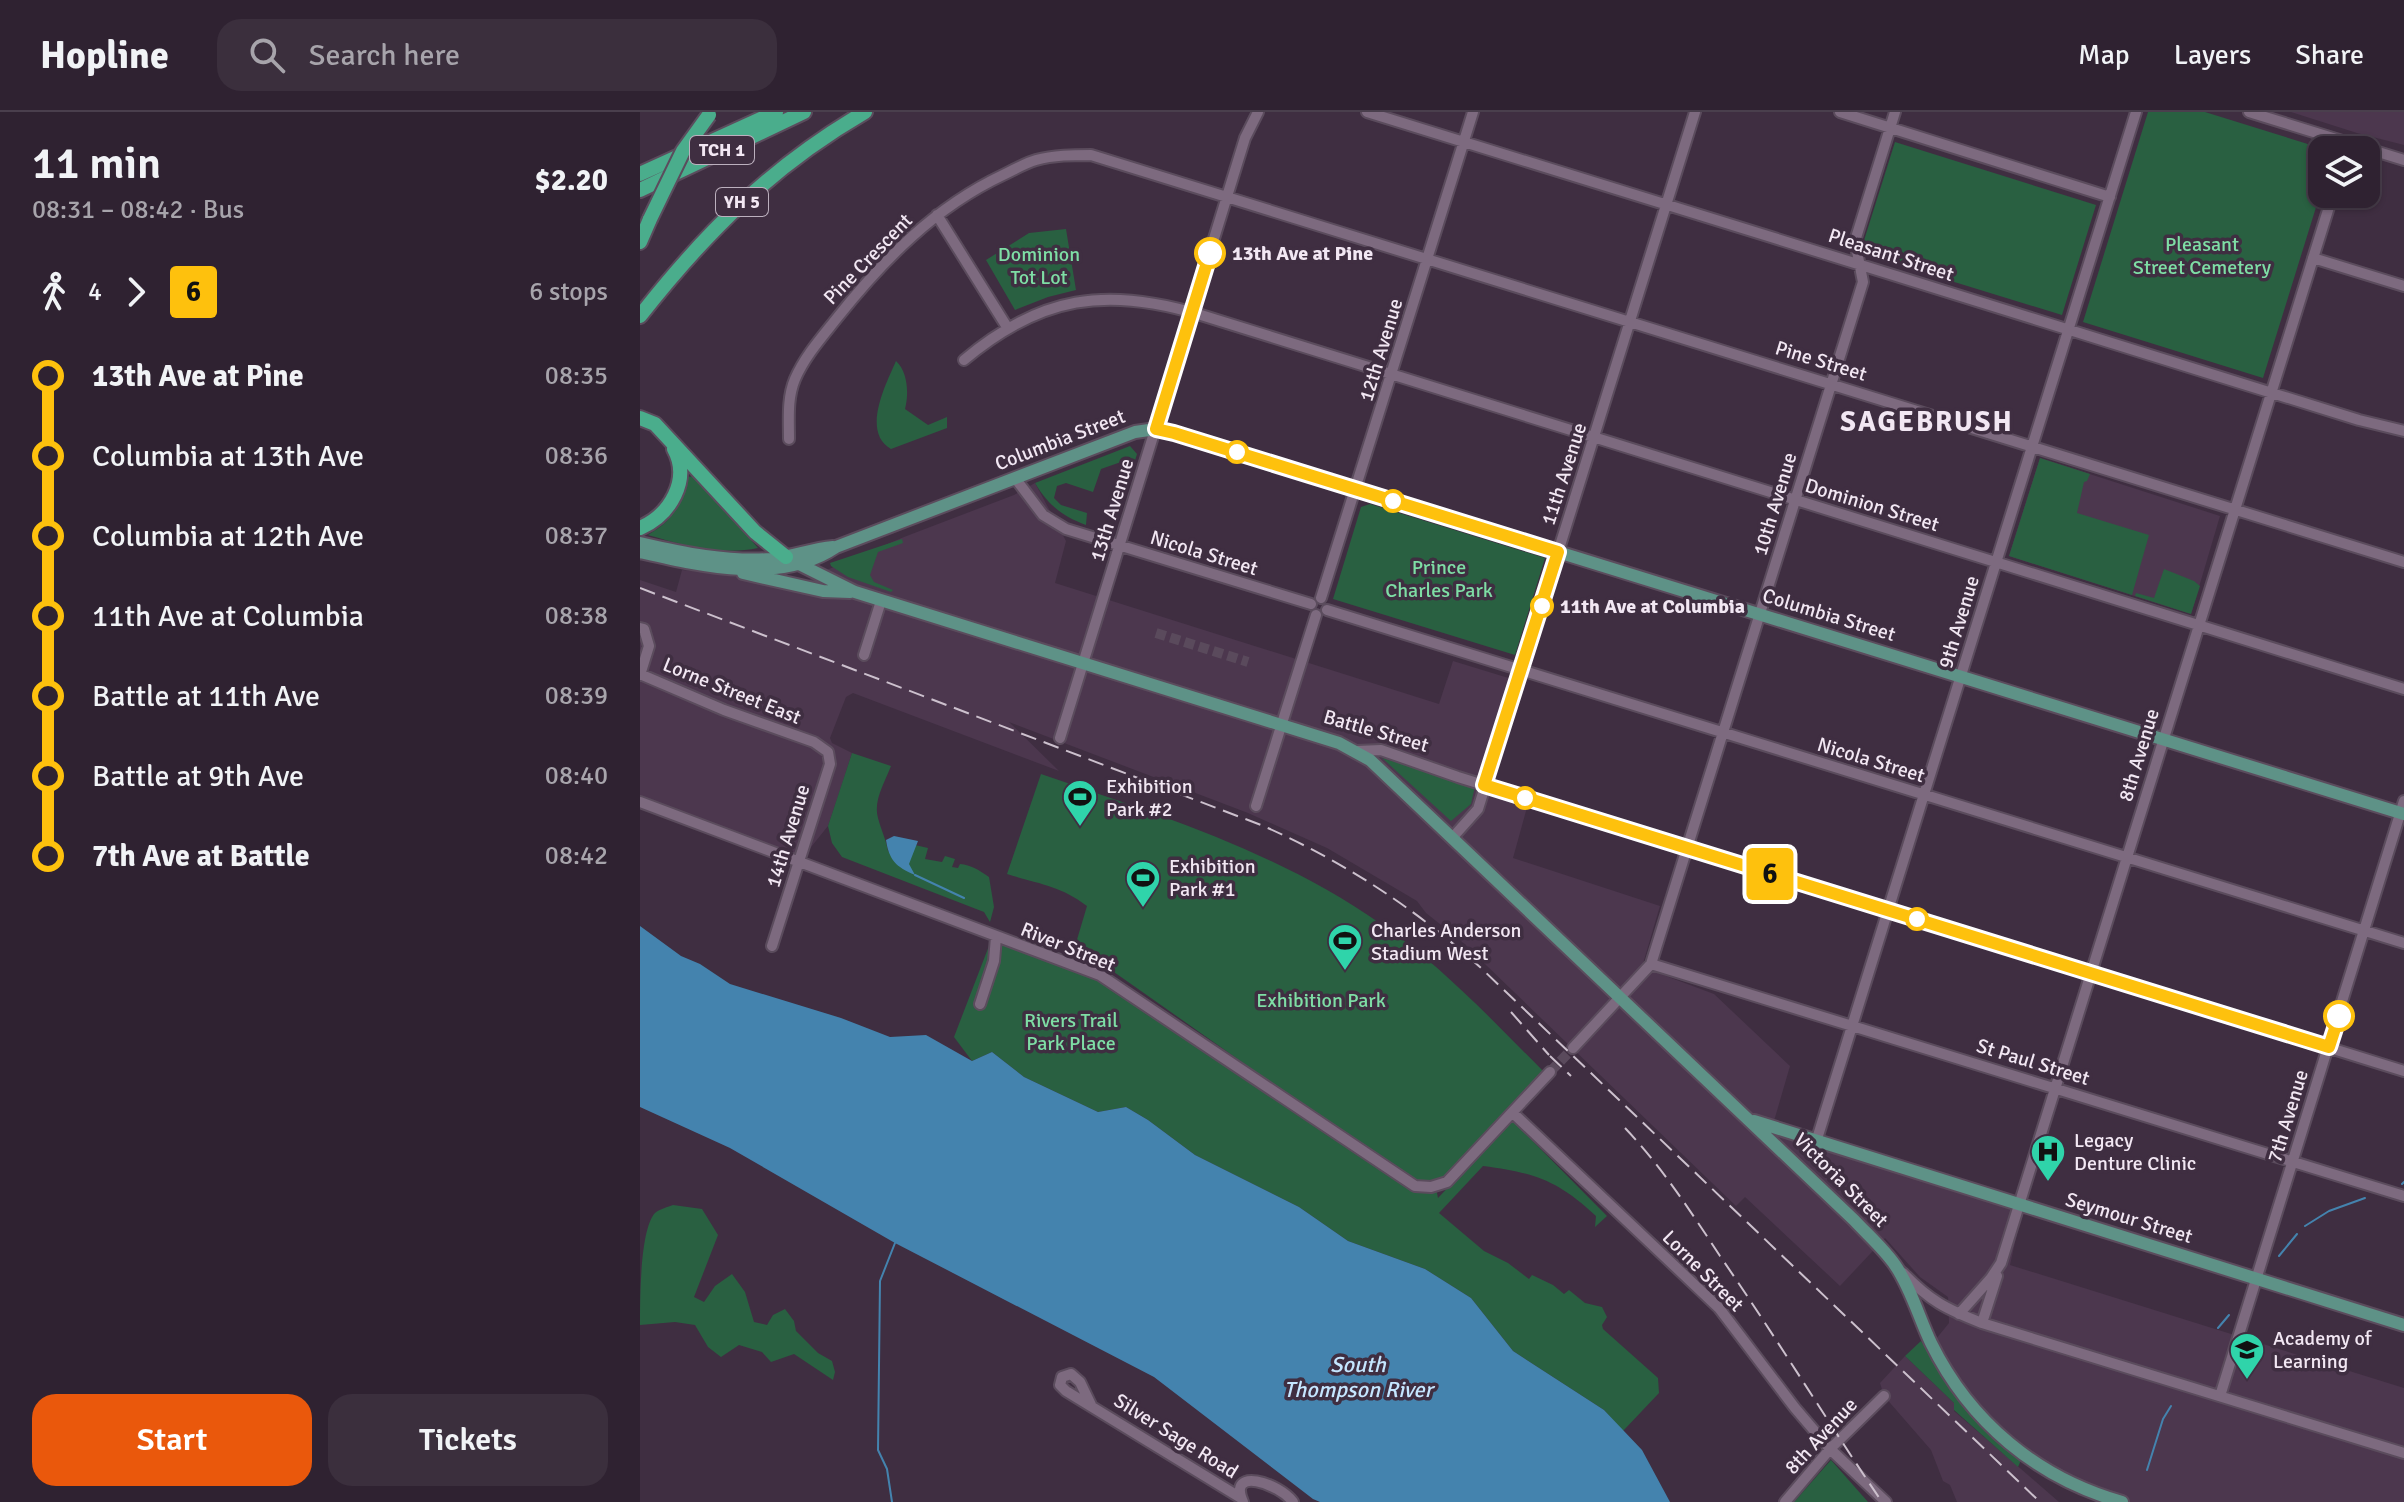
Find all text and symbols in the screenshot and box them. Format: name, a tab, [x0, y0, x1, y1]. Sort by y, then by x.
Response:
search box	[217, 19, 777, 91]
text: Hopline	[40, 32, 169, 79]
icon: search	[245, 33, 289, 77]
text: Search here	[309, 37, 460, 74]
text: Map	[2078, 38, 2130, 72]
text: Layers	[2174, 38, 2251, 72]
text: Share	[2295, 38, 2364, 72]
road number: TCH 1	[690, 136, 754, 164]
map controls	[2308, 136, 2380, 208]
button: layers	[2308, 136, 2380, 208]
text: 11 min	[32, 137, 161, 191]
text: $2.20	[535, 162, 608, 199]
road number: YH 5	[716, 188, 768, 216]
text: 08:31 – 08:42 · Bus	[32, 194, 244, 226]
street label: Pine Crescent	[818, 208, 918, 310]
street label: Pleasant Street	[1825, 223, 1957, 287]
park label: Pleasant Street Cemetery	[2133, 232, 2272, 280]
marker: 13th Ave at Pine	[1195, 238, 1225, 268]
place label: 13th Ave at Pine	[1232, 241, 1373, 266]
park label: Dominion Tot Lot	[998, 242, 1080, 290]
icon: walk	[32, 270, 76, 314]
icon: forward	[114, 270, 158, 314]
text: 6	[186, 275, 201, 309]
text: 4	[88, 276, 102, 308]
text: 6 stops	[529, 276, 608, 308]
street label: 12th Avenue	[1353, 295, 1409, 405]
street label: Pine Street	[1772, 335, 1870, 387]
text: 13th Ave at Pine	[92, 358, 304, 395]
text: 08:35	[545, 360, 608, 392]
street label: Columbia Street	[991, 404, 1129, 476]
district label: SAGEBRUSH	[1840, 405, 2014, 439]
street label: 11th Avenue	[1536, 420, 1592, 528]
text: Columbia at 13th Ave	[92, 438, 364, 475]
text: 08:36	[545, 440, 608, 472]
unlabelled marker	[1226, 441, 1248, 463]
street label: 10th Avenue	[1747, 449, 1803, 559]
street label: 13th Avenue	[1084, 455, 1140, 565]
street label: Dominion Street	[1802, 473, 1942, 537]
unlabelled marker	[1382, 490, 1404, 512]
text: Columbia at 12th Ave	[92, 518, 364, 555]
text: 08:37	[545, 520, 608, 552]
street label: Nicola Street	[1147, 525, 1261, 581]
park label: Prince Charles Park	[1385, 555, 1493, 603]
street label: 9th Avenue	[1933, 573, 1985, 671]
street label: Columbia Street	[1760, 583, 1898, 647]
place label: 11th Ave at Columbia	[1560, 594, 1745, 619]
marker: 11th Ave at Columbia	[1531, 595, 1553, 617]
text: 11th Ave at Columbia	[92, 598, 364, 635]
text: 08:38	[545, 600, 608, 632]
street label: Lorne Street East	[659, 652, 805, 730]
text: Battle at 11th Ave	[92, 678, 320, 715]
text: 08:39	[545, 680, 608, 712]
street label: Battle Street	[1321, 704, 1431, 758]
street label: 8th Avenue	[2113, 706, 2165, 804]
street label: Nicola Street	[1814, 732, 1928, 788]
text: Battle at 9th Ave	[92, 758, 304, 795]
text: 08:40	[545, 760, 608, 792]
place label: Exhibition Park #2	[1106, 774, 1193, 822]
sports icon: Exhibition Park #2	[1061, 778, 1099, 828]
street label: 14th Avenue	[760, 781, 816, 891]
unlabelled marker	[1514, 787, 1536, 809]
text: 7th Ave at Battle	[92, 838, 310, 875]
text: 08:42	[545, 840, 608, 872]
line badge: 6	[1744, 848, 1796, 900]
place label: Exhibition Park #1	[1169, 854, 1256, 902]
text: 6	[1762, 857, 1778, 891]
sports icon: Exhibition Park #1	[1124, 859, 1162, 909]
unlabelled marker	[1906, 908, 1928, 930]
street label: River Street	[1017, 917, 1119, 977]
place label: Charles Anderson Stadium West	[1371, 918, 1521, 966]
sports icon: Charles Anderson Stadium West	[1326, 922, 1364, 972]
park label: Exhibition Park	[1256, 988, 1386, 1013]
unlabelled marker	[2324, 1001, 2354, 1031]
park label: Rivers Trail Park Place	[1024, 1008, 1118, 1056]
street label: St Paul Street	[1973, 1033, 2093, 1091]
street label: 7th Avenue	[2262, 1067, 2314, 1165]
street label: Victoria Street	[1789, 1128, 1893, 1232]
place label: Legacy Denture Clinic	[2074, 1128, 2196, 1176]
hospital icon: Legacy Denture Clinic	[2029, 1133, 2067, 1183]
street label: Seymour Street	[2063, 1187, 2195, 1249]
street label: Lorne Street	[1657, 1225, 1749, 1317]
place label: Academy of Learning	[2273, 1326, 2373, 1374]
school or university icon: Academy of Learning	[2228, 1331, 2266, 1381]
water label: South Thompson River	[1283, 1351, 1435, 1403]
street label: Silver Sage Road	[1109, 1388, 1243, 1484]
street label: 8th Avenue	[1779, 1392, 1863, 1480]
button: Start	[32, 1394, 312, 1486]
button: Tickets	[328, 1394, 608, 1486]

